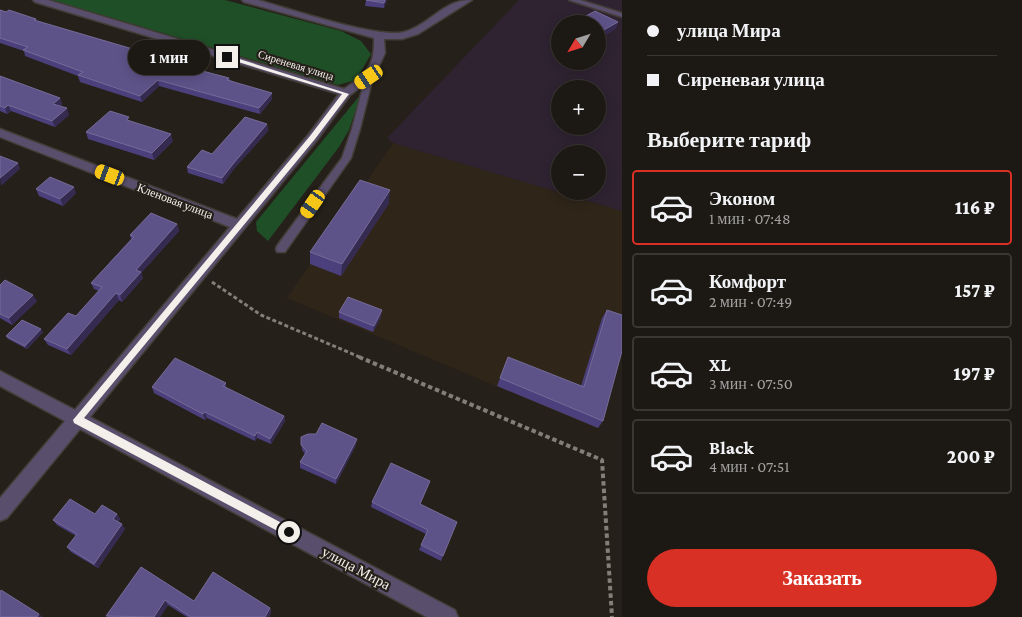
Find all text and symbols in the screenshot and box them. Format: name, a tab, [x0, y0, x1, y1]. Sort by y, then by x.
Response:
north arrow	[551, 15, 606, 70]
map controls	[551, 15, 606, 200]
text: улица Мира	[677, 20, 781, 41]
callout: 1 мин	[127, 40, 210, 74]
route end	[216, 46, 238, 68]
street label: Сиреневая улица	[257, 48, 335, 82]
text: 1 мин	[150, 49, 188, 66]
car	[352, 62, 385, 92]
text: Сиреневая улица	[677, 69, 825, 90]
button: +	[551, 80, 606, 135]
text: Выберите тариф	[647, 127, 811, 152]
button: −	[551, 145, 606, 200]
car	[93, 163, 126, 187]
street label: Кленовая улица	[135, 180, 215, 222]
icon: car	[649, 185, 694, 230]
car	[298, 187, 327, 221]
text: Эконом	[709, 188, 775, 209]
text: 116 ₽	[955, 197, 995, 218]
text: 1 мин · 07:48	[709, 210, 791, 227]
icon: car	[649, 268, 694, 313]
text: Комфорт	[709, 271, 786, 292]
text: 157 ₽	[954, 280, 995, 301]
text: 2 мин · 07:49	[709, 293, 792, 310]
icon: car	[649, 351, 694, 396]
text: XL	[709, 354, 731, 375]
text: 197 ₽	[953, 363, 995, 384]
text: 3 мин · 07:50	[709, 375, 793, 392]
icon: car	[649, 434, 694, 479]
text: Black	[709, 437, 754, 458]
text: 200 ₽	[947, 446, 995, 467]
text: 4 мин · 07:51	[709, 458, 790, 475]
route start	[278, 521, 300, 543]
street label: улица Мира	[319, 543, 393, 593]
button: Заказать	[647, 549, 997, 607]

